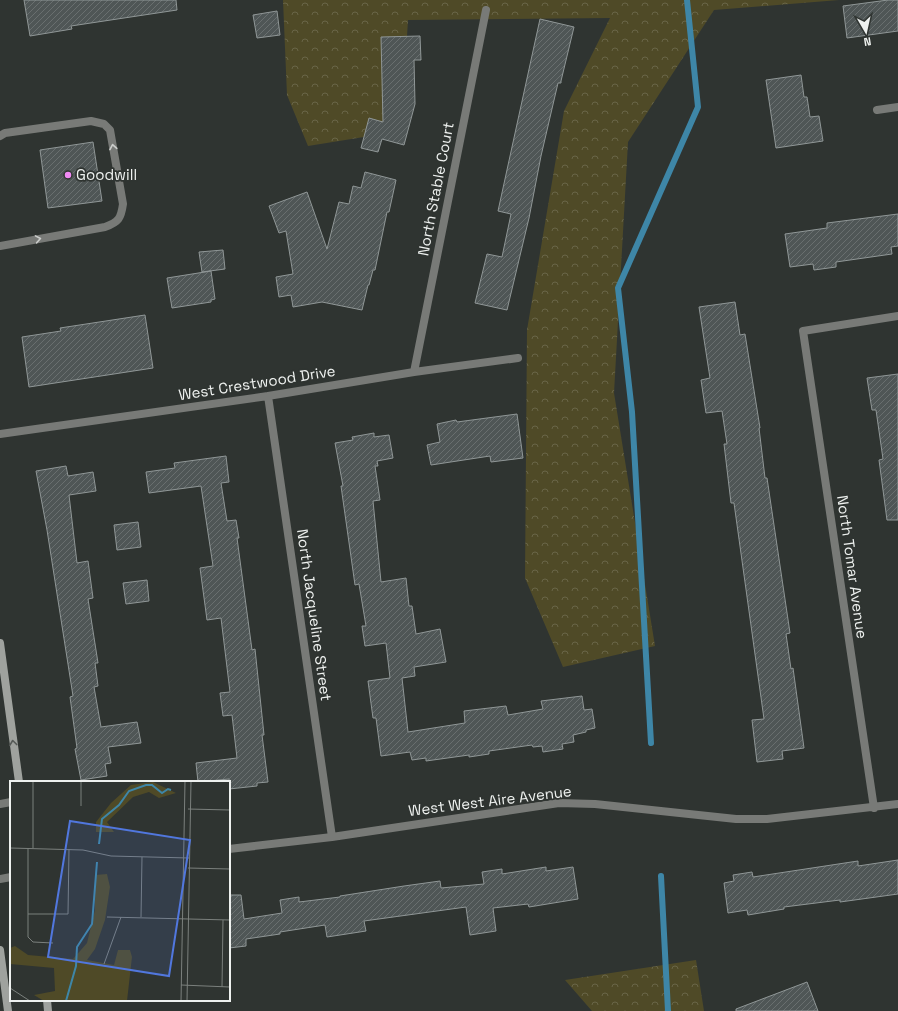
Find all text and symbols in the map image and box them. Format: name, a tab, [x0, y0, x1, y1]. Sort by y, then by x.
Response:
north arrow	[846, 12, 886, 52]
text: N	[863, 34, 872, 49]
street label: North Stable Court	[413, 120, 458, 258]
one-way arrow	[109, 144, 118, 150]
place label: Goodwill	[76, 165, 137, 184]
marker: Goodwill	[63, 170, 73, 180]
one-way arrow	[35, 235, 42, 244]
street label: West Crestwood Drive	[177, 361, 337, 404]
street label: North Tomar Avenue	[833, 494, 872, 640]
street label: North Jacqueline Street	[293, 528, 336, 702]
one-way arrow	[9, 740, 18, 746]
inset map	[10, 781, 230, 1001]
street label: West West Aire Avenue	[407, 781, 573, 820]

